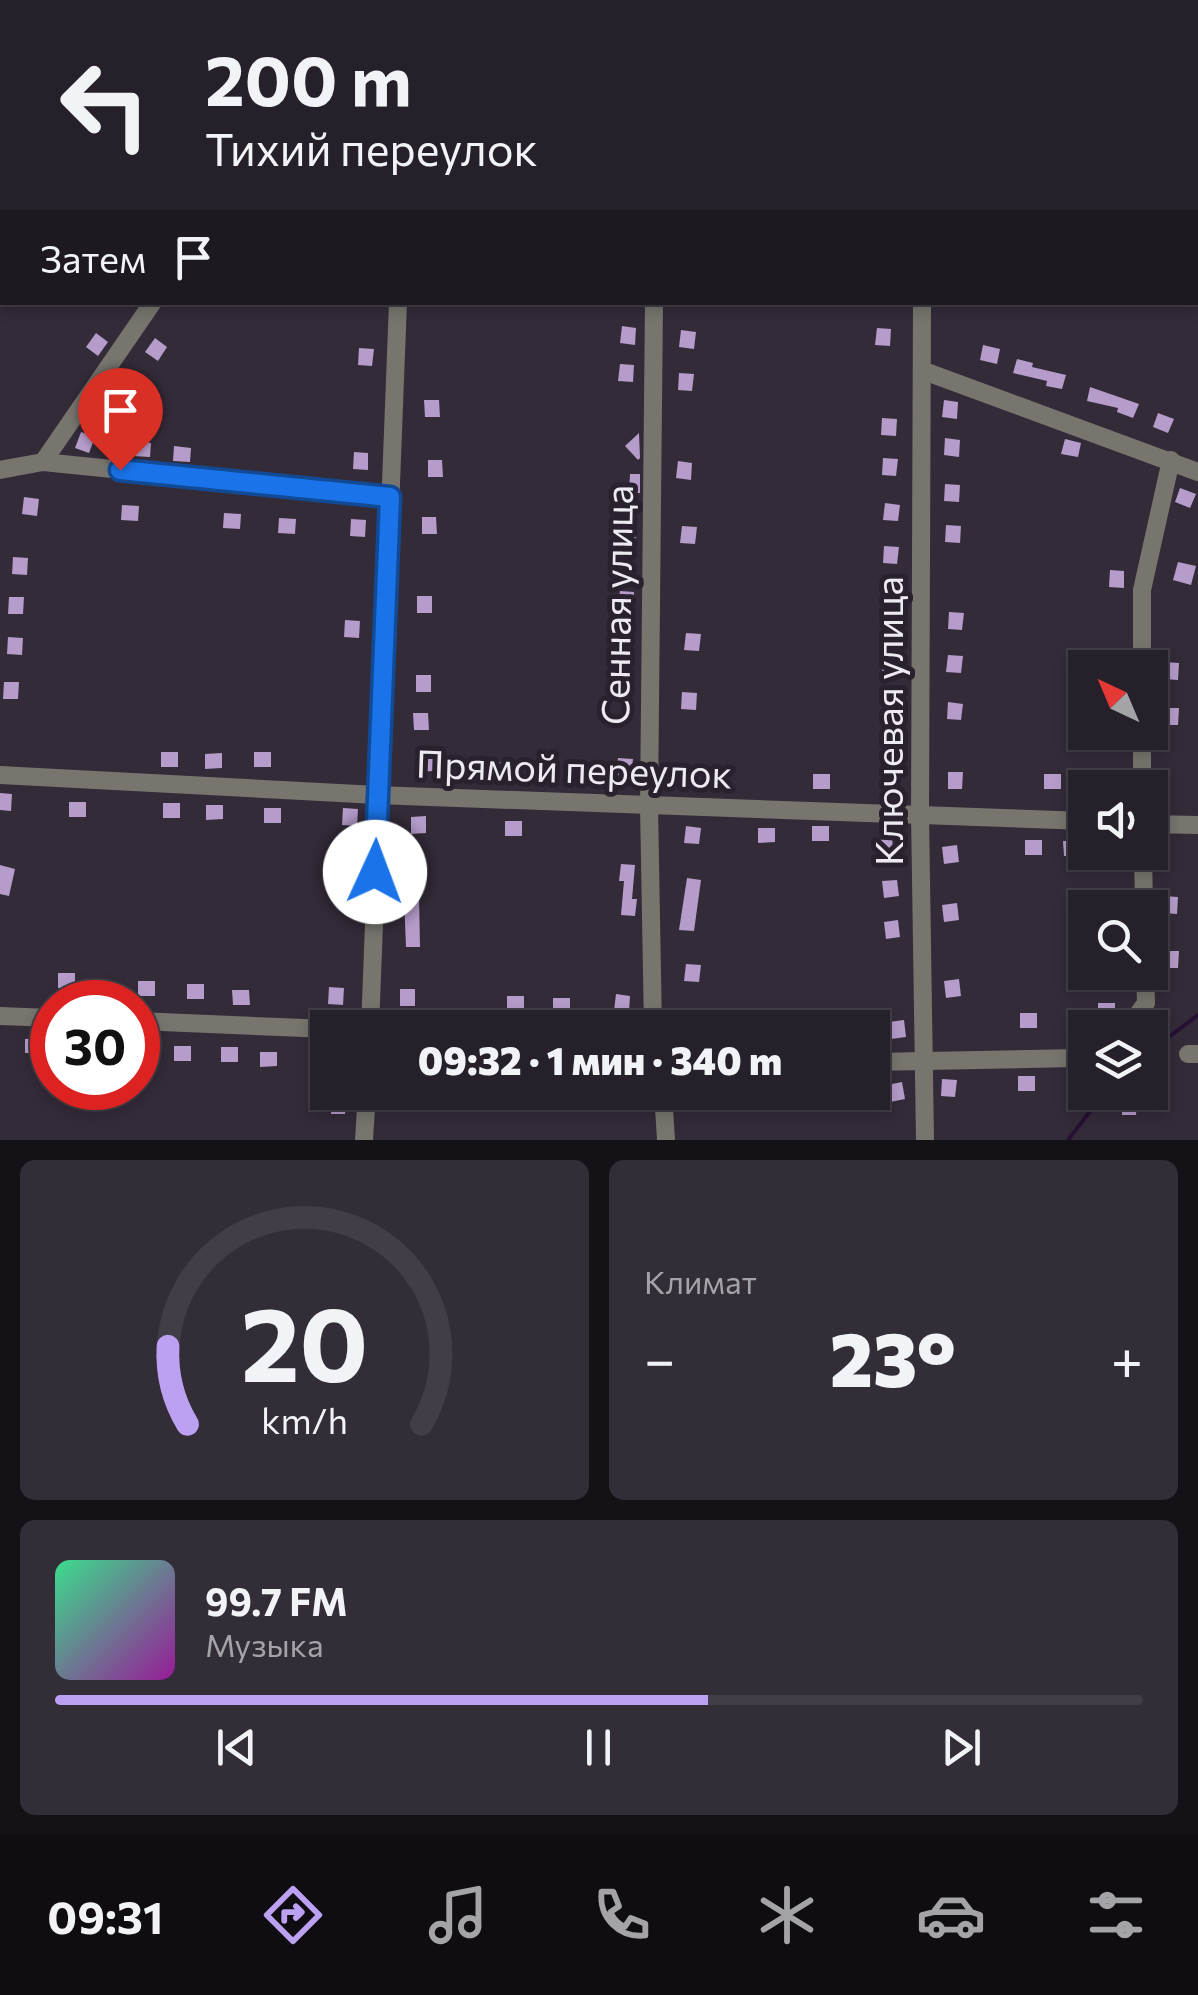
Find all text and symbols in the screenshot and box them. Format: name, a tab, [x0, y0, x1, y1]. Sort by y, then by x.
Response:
text: 200 m	[205, 35, 412, 120]
icon: left	[40, 40, 170, 170]
text: Тихий переулок	[205, 120, 538, 175]
icon: arrive	[166, 230, 221, 285]
text: Затем	[40, 234, 146, 281]
pin	[78, 368, 163, 471]
icon: arrive	[93, 383, 148, 438]
street label: Сенная улица	[590, 484, 641, 725]
street label: Ключевая улица	[864, 576, 911, 866]
north arrow	[1068, 650, 1168, 750]
map controls	[1068, 650, 1168, 1110]
street label: Прямой переулок	[415, 738, 733, 797]
button: sound	[1068, 770, 1168, 870]
position arrow	[323, 820, 427, 924]
button: search	[1068, 890, 1168, 990]
speed limit sign: 30	[30, 980, 160, 1110]
button: layers	[1068, 1010, 1168, 1110]
text: 09:32 · 1 мин · 340 m	[418, 1036, 782, 1083]
text: Климат	[644, 1261, 757, 1301]
text: 20	[241, 1276, 368, 1403]
text: 23°	[830, 1311, 956, 1402]
text: −	[644, 1324, 675, 1391]
text: +	[1111, 1324, 1143, 1391]
text: km/h	[261, 1398, 348, 1441]
text: 99.7 FM	[205, 1577, 348, 1624]
text: Музыка	[205, 1624, 324, 1664]
icon: previous	[209, 1720, 264, 1775]
icon: pause	[571, 1720, 626, 1775]
icon: next	[934, 1720, 989, 1775]
icon: directions	[258, 1880, 328, 1950]
icon: music	[423, 1880, 493, 1950]
icon: phone	[587, 1880, 657, 1950]
icon: climate	[752, 1880, 822, 1950]
icon: car	[916, 1880, 986, 1950]
icon: filters	[1081, 1880, 1151, 1950]
text: 09:31	[47, 1888, 163, 1943]

